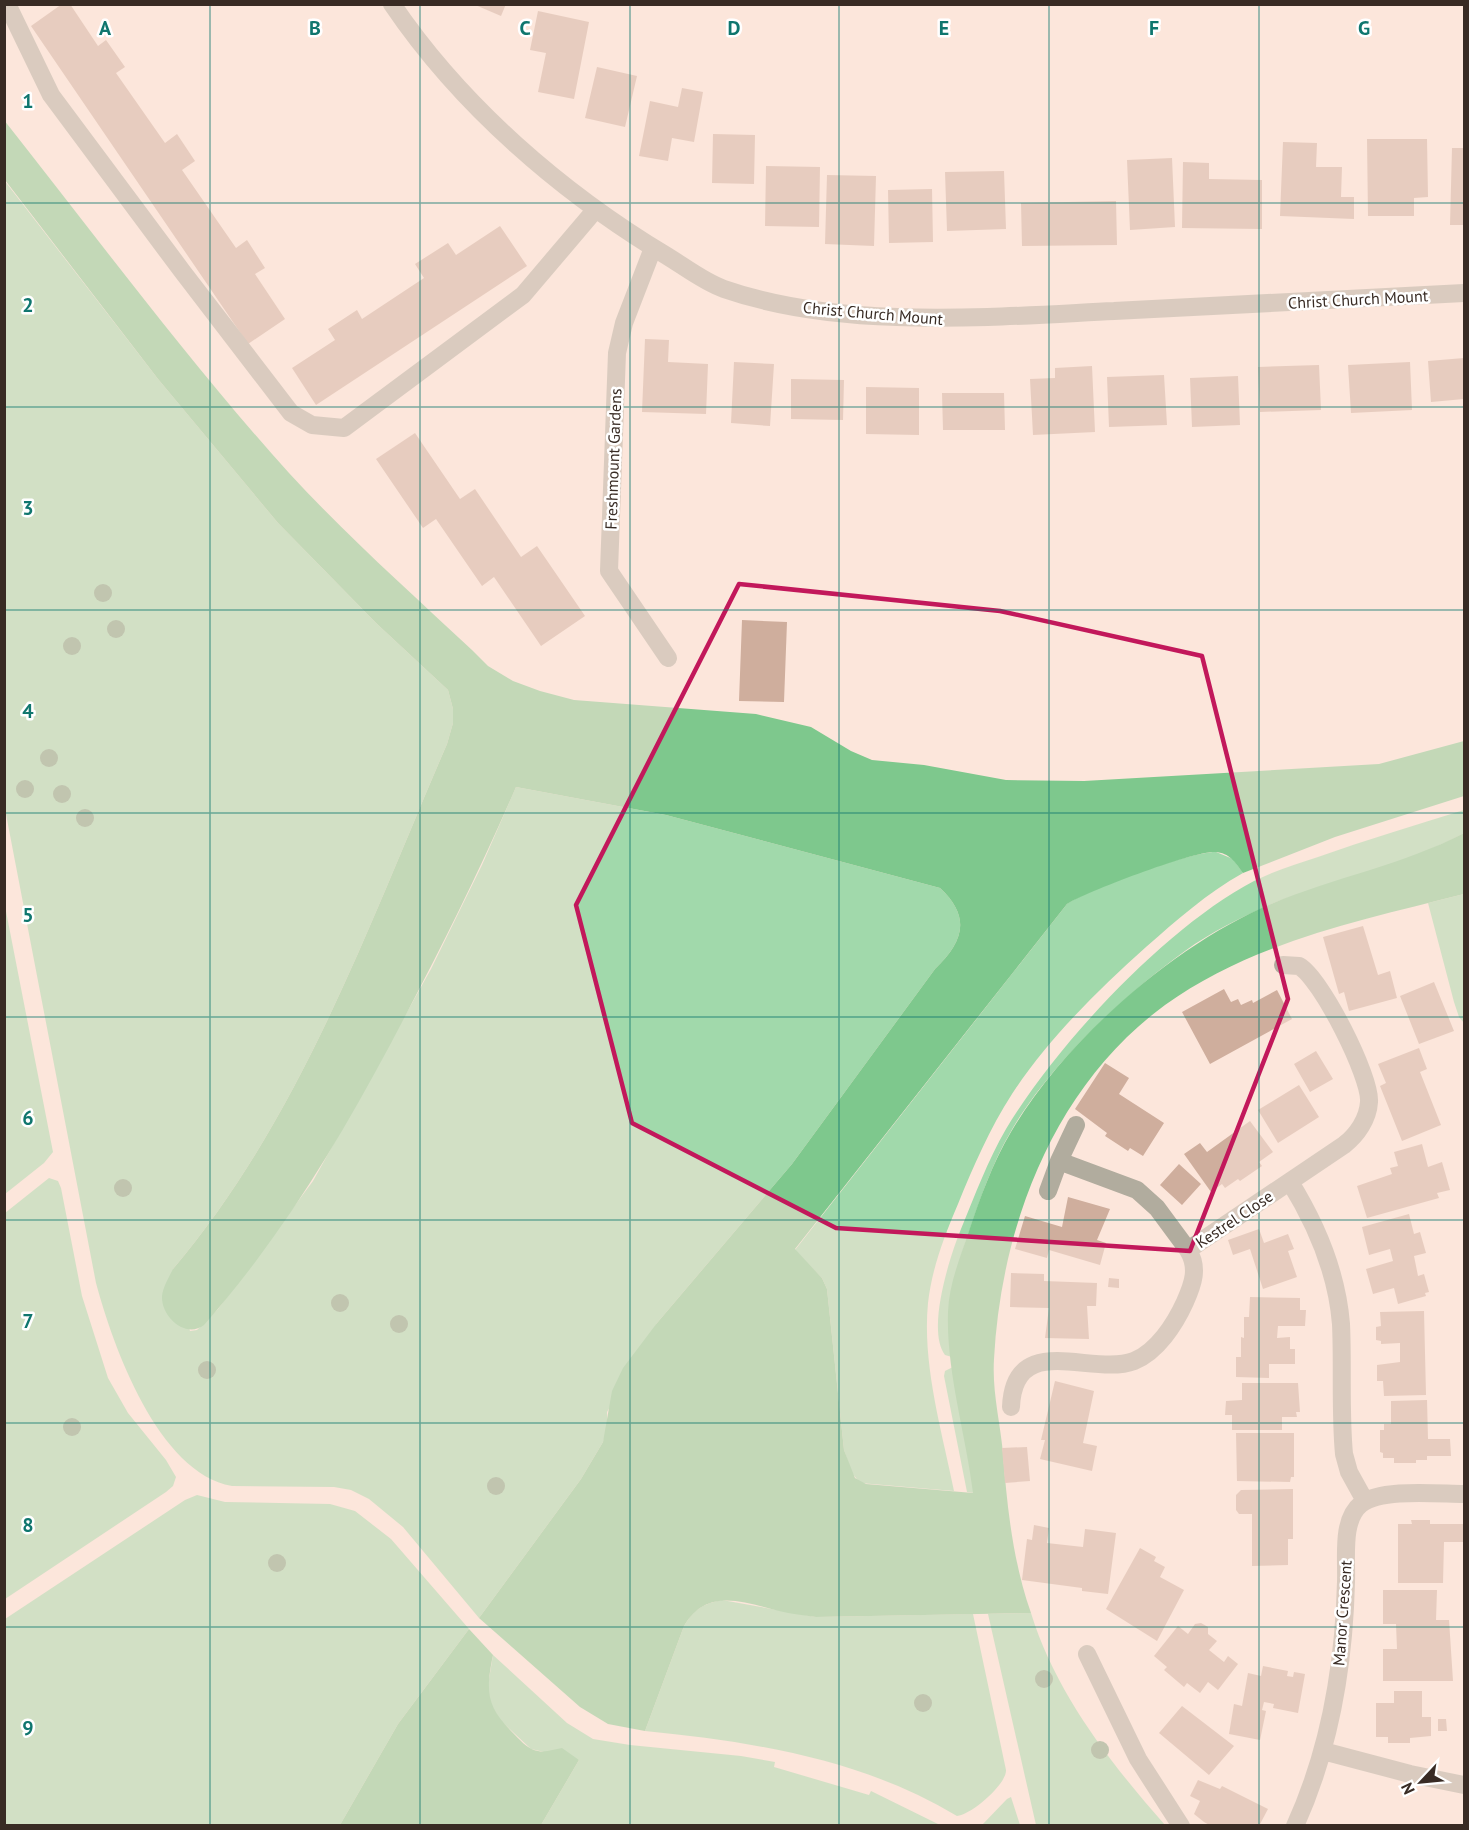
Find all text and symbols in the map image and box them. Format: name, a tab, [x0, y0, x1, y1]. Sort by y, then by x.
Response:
text: A	[99, 15, 112, 41]
text: B	[309, 15, 321, 41]
text: C	[519, 15, 531, 41]
text: D	[728, 15, 741, 41]
text: E	[939, 15, 949, 41]
text: F	[1149, 15, 1159, 41]
text: G	[1358, 15, 1370, 41]
text: 1	[22, 88, 34, 114]
street label: Christ Church Mount	[1287, 285, 1429, 313]
text: 2	[22, 292, 34, 318]
street label: Christ Church Mount	[802, 297, 944, 329]
street label: Freshmount Gardens	[601, 388, 625, 530]
text: 3	[22, 495, 34, 521]
text: 4	[22, 698, 34, 724]
text: 5	[22, 902, 34, 928]
text: 6	[22, 1105, 34, 1131]
street label: Kestrel Close	[1191, 1186, 1277, 1252]
text: 7	[22, 1308, 34, 1334]
text: 8	[22, 1512, 34, 1538]
street label: Manor Crescent	[1328, 1559, 1356, 1667]
text: 9	[22, 1715, 34, 1741]
north arrow	[1391, 1752, 1451, 1812]
text: N	[1396, 1779, 1419, 1798]

